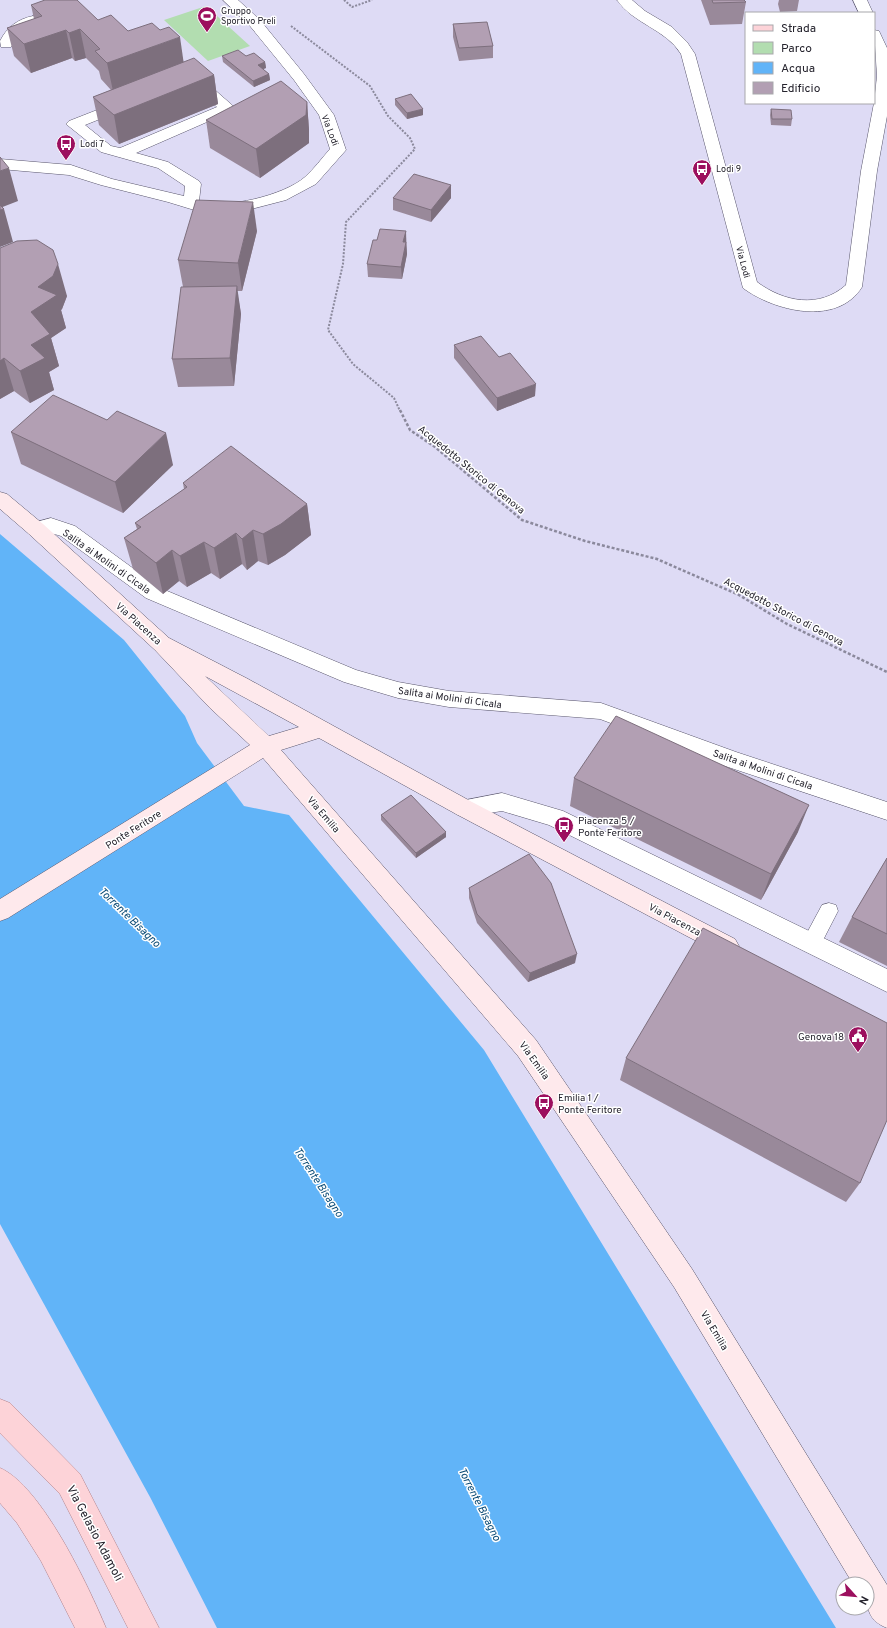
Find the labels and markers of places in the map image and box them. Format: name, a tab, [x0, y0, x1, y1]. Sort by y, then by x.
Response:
sports icon: Gruppo Sportivo Preli	[196, 5, 218, 33]
place label: Gruppo Sportivo Preli	[221, 6, 276, 27]
bus stop icon: Lodi 7	[55, 133, 77, 161]
place label: Lodi 7	[80, 139, 104, 150]
bus stop icon: Lodi 9	[691, 158, 713, 186]
place label: Lodi 9	[716, 164, 741, 175]
bus stop icon: Piacenza 5 / Ponte Feritore	[553, 815, 575, 843]
place label: Piacenza 5 / Ponte Feritore	[578, 815, 642, 840]
public building icon: Genova 18	[847, 1025, 869, 1053]
place label: Genova 18	[798, 1031, 844, 1044]
bus stop icon: Emilia 1 / Ponte Feritore	[533, 1092, 555, 1120]
place label: Emilia 1 / Ponte Feritore	[558, 1092, 622, 1117]

